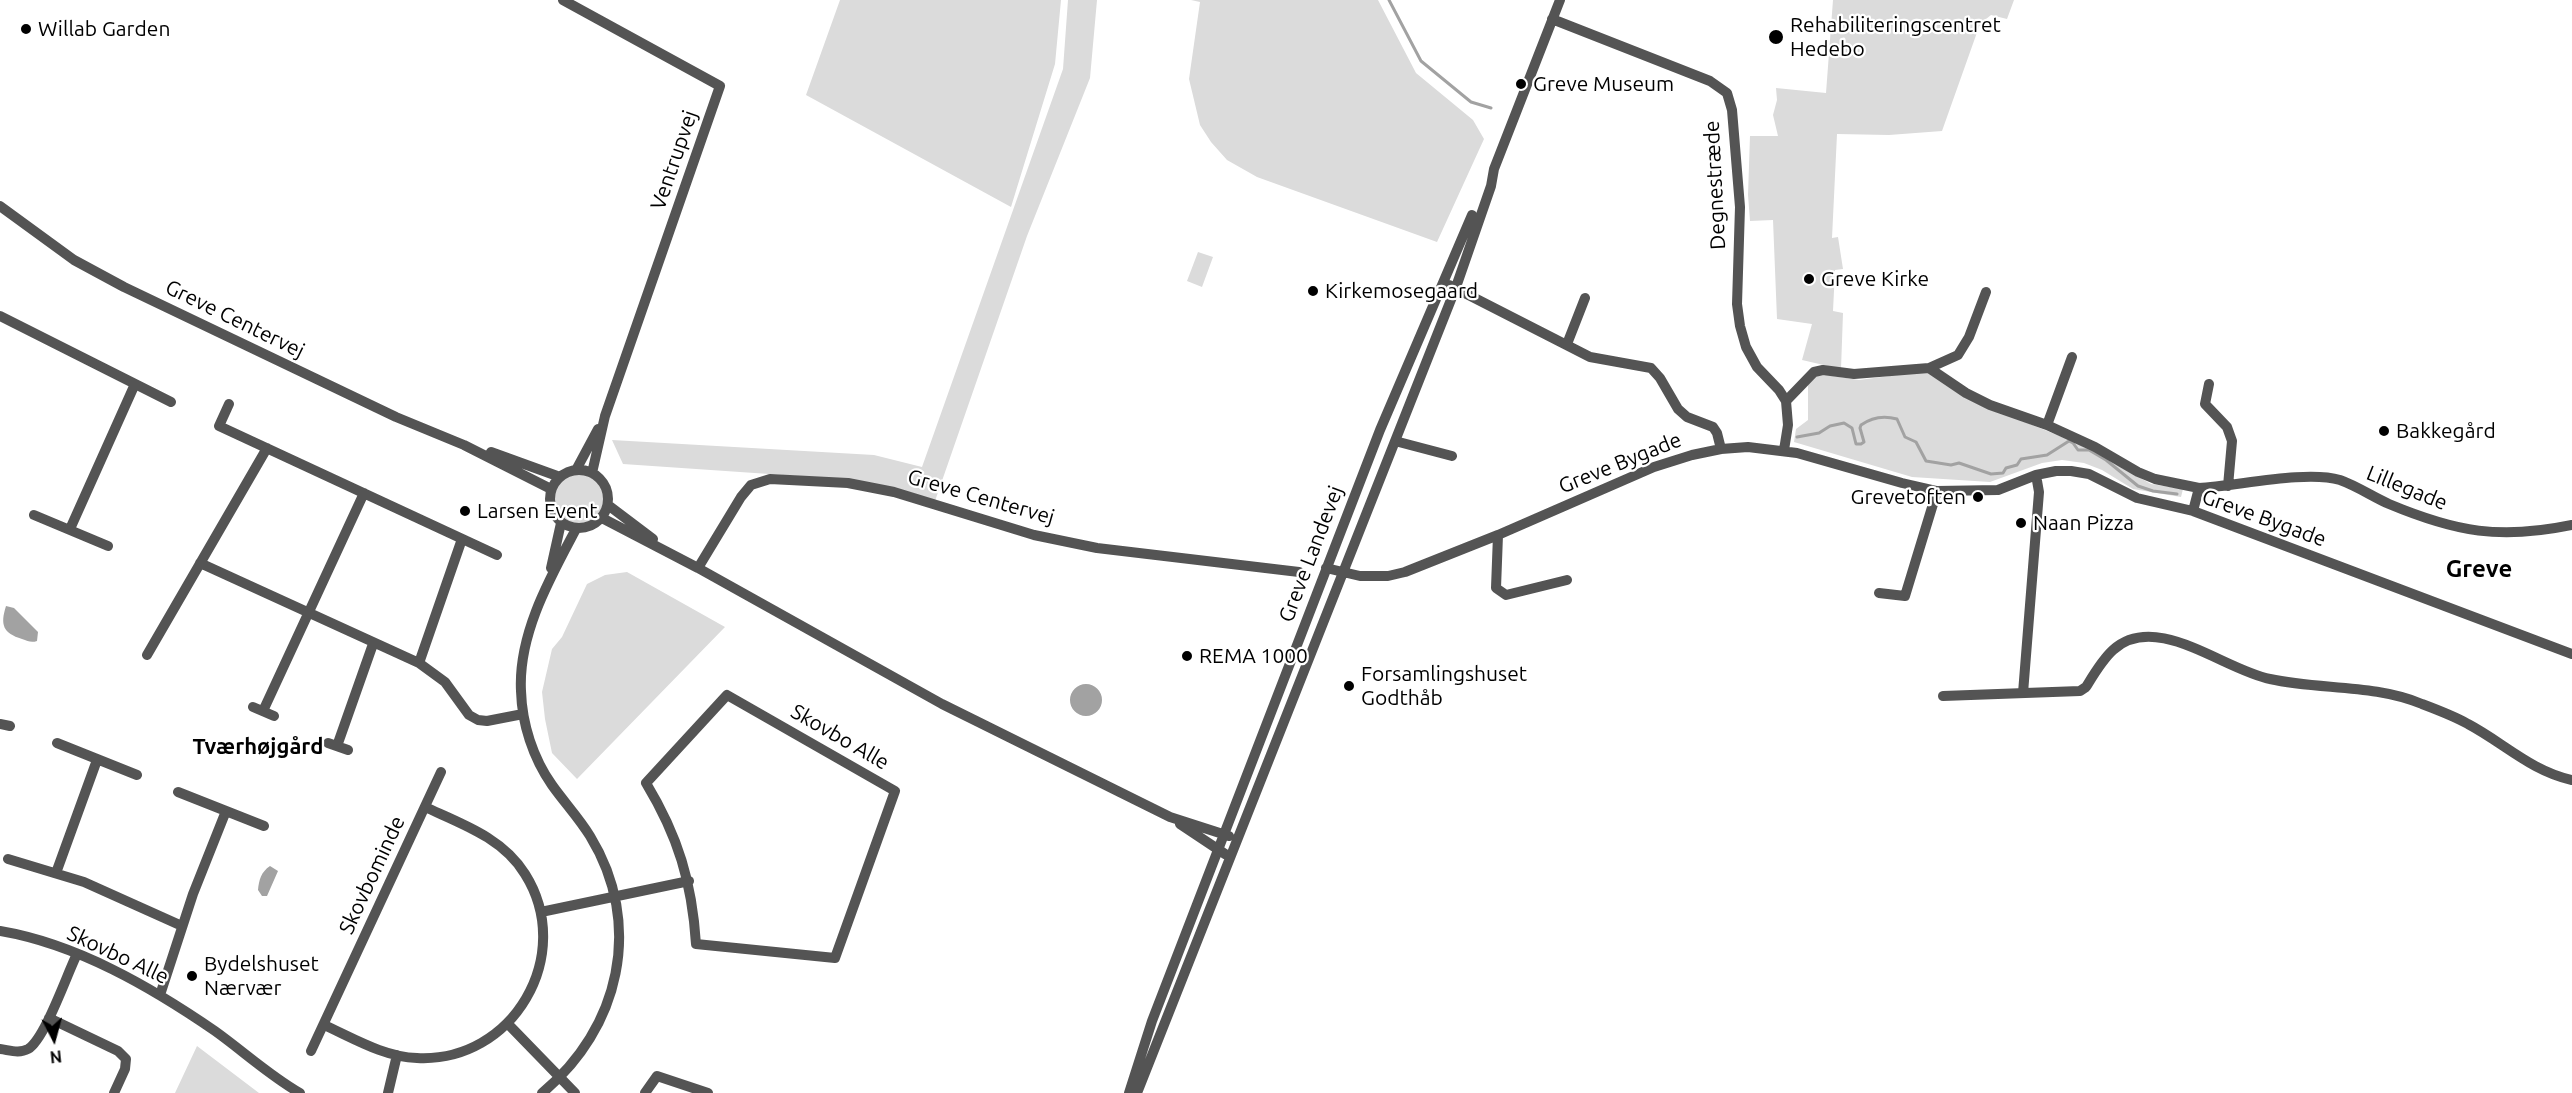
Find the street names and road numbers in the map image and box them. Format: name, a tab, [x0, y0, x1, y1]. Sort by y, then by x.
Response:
street label: Ventrupvej	[645, 107, 703, 213]
street label: Degnestræde	[1699, 120, 1731, 250]
street label: Greve Centervej	[161, 274, 309, 364]
street label: Greve Bygade	[1555, 427, 1685, 499]
street label: Lillegade	[2363, 460, 2451, 516]
street label: Greve Centervej	[905, 464, 1057, 530]
street label: Greve Landevej	[1273, 482, 1349, 626]
street label: Greve Bygade	[2199, 484, 2329, 552]
street label: Skovbo Alle	[786, 699, 894, 775]
street label: Skovbominde	[334, 812, 410, 938]
street label: Skovbo Alle	[63, 920, 173, 990]

